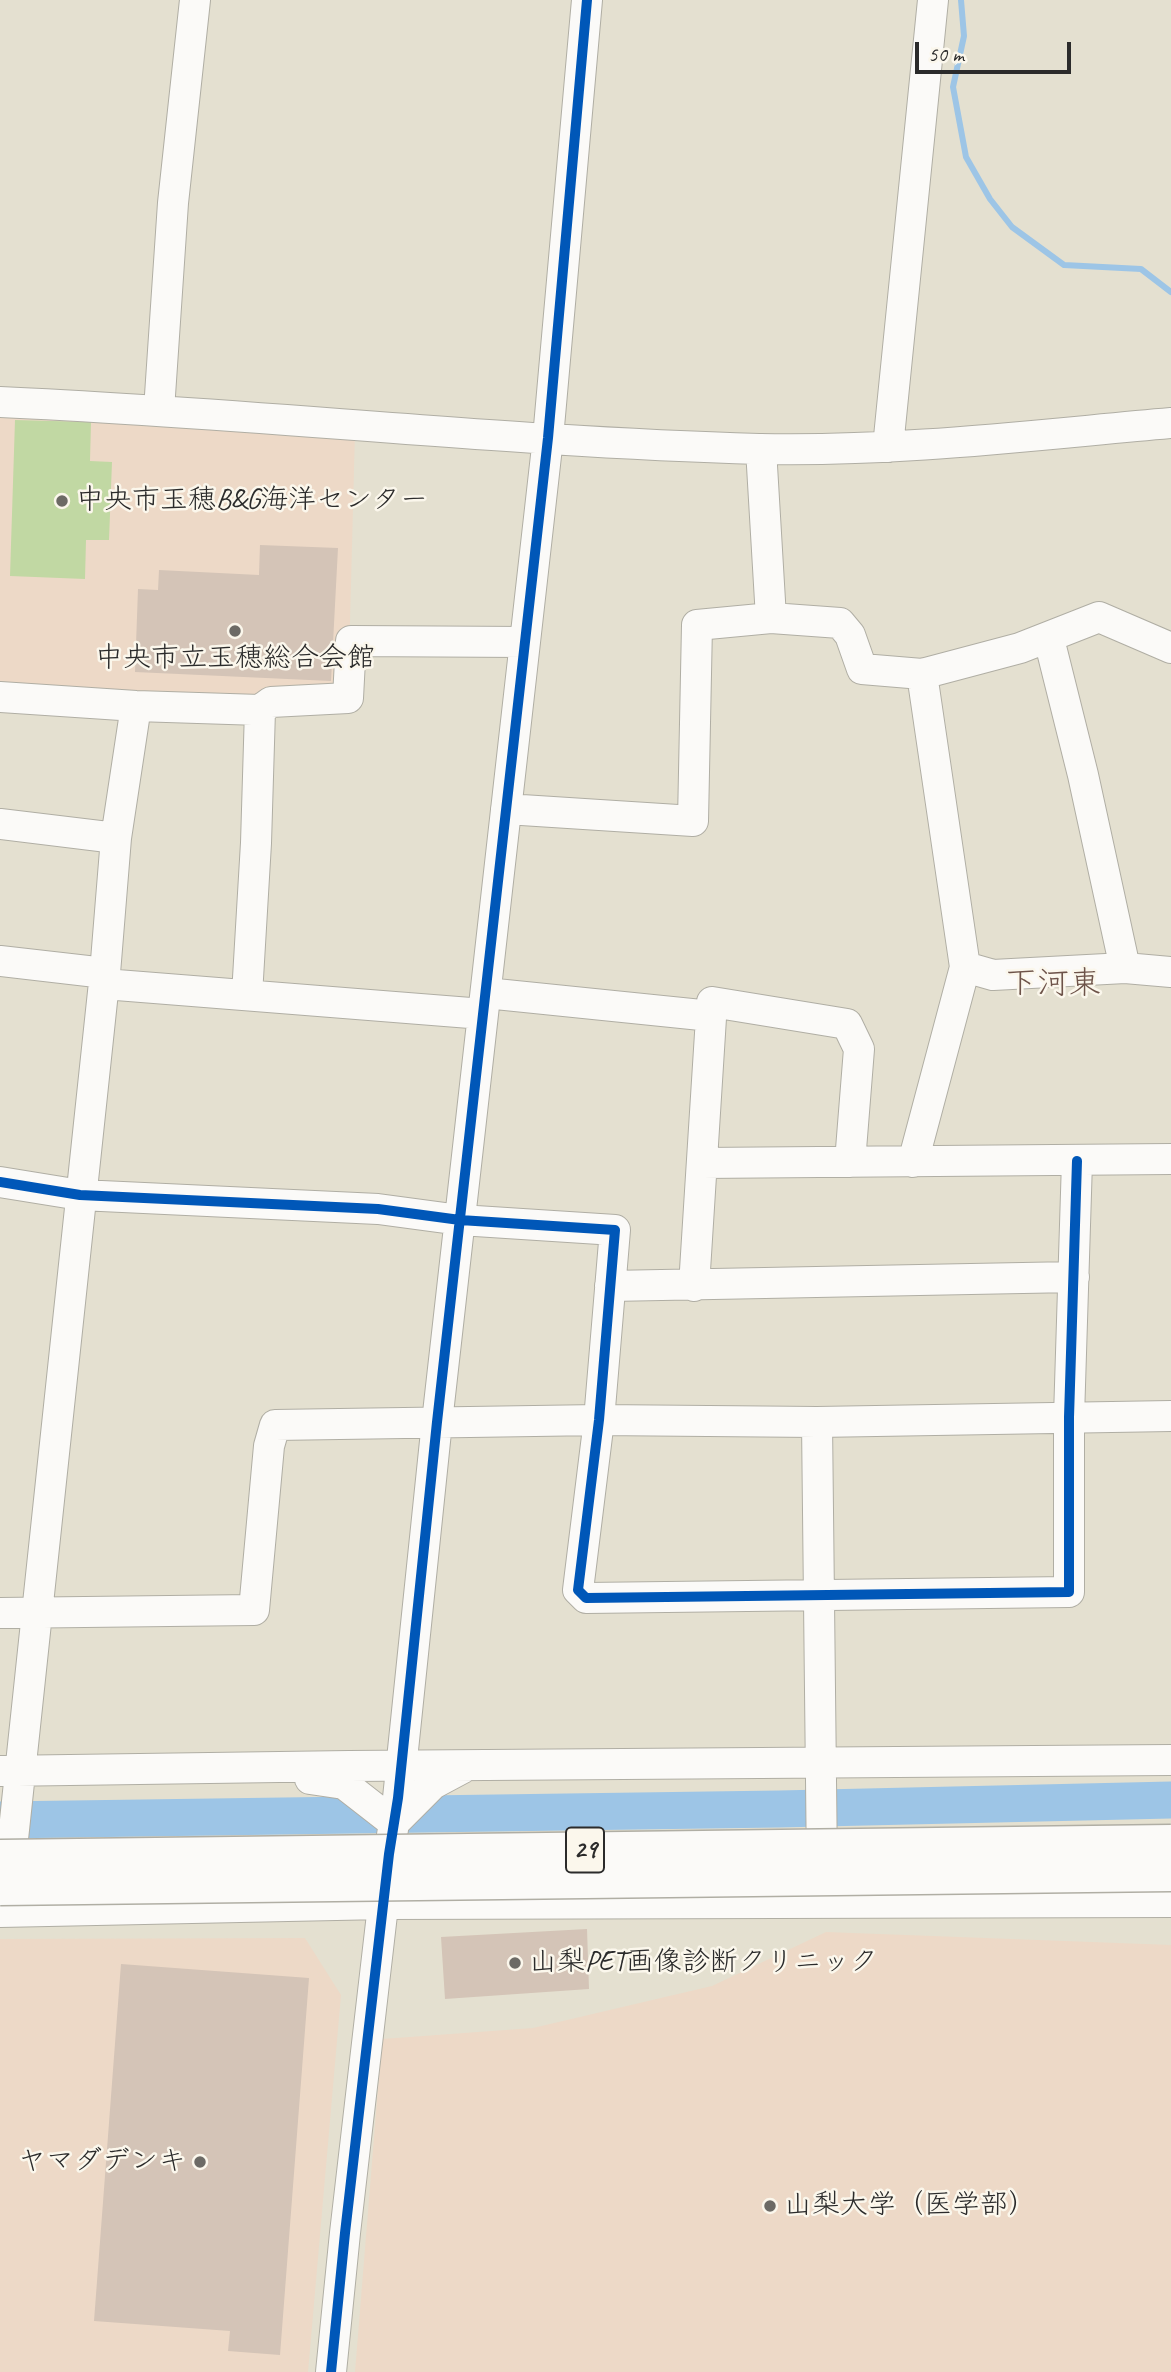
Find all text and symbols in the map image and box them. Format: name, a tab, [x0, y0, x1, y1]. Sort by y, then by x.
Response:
scale bar	[919, 28, 1075, 72]
text: 50 m	[928, 41, 964, 67]
place label: 中央市玉穂B&G海洋センター	[76, 484, 428, 518]
marker: 中央市玉穂B&G海洋センター	[54, 493, 70, 509]
marker: 中央市立玉穂総合会館	[227, 623, 243, 639]
place label: 中央市立玉穂総合会館	[95, 642, 375, 676]
district label: 下河東	[1005, 966, 1101, 1004]
road number: 29	[566, 1828, 604, 1872]
place label: 山梨PET画像診断クリニック	[529, 1946, 878, 1980]
marker: 山梨PET画像診断クリニック	[507, 1955, 523, 1971]
place label: ヤマダデンキ	[18, 2145, 186, 2179]
marker: ヤマダデンキ	[192, 2154, 208, 2170]
place label: 山梨大学（医学部）	[784, 2189, 1036, 2223]
marker: 山梨大学（医学部）	[762, 2198, 778, 2214]

